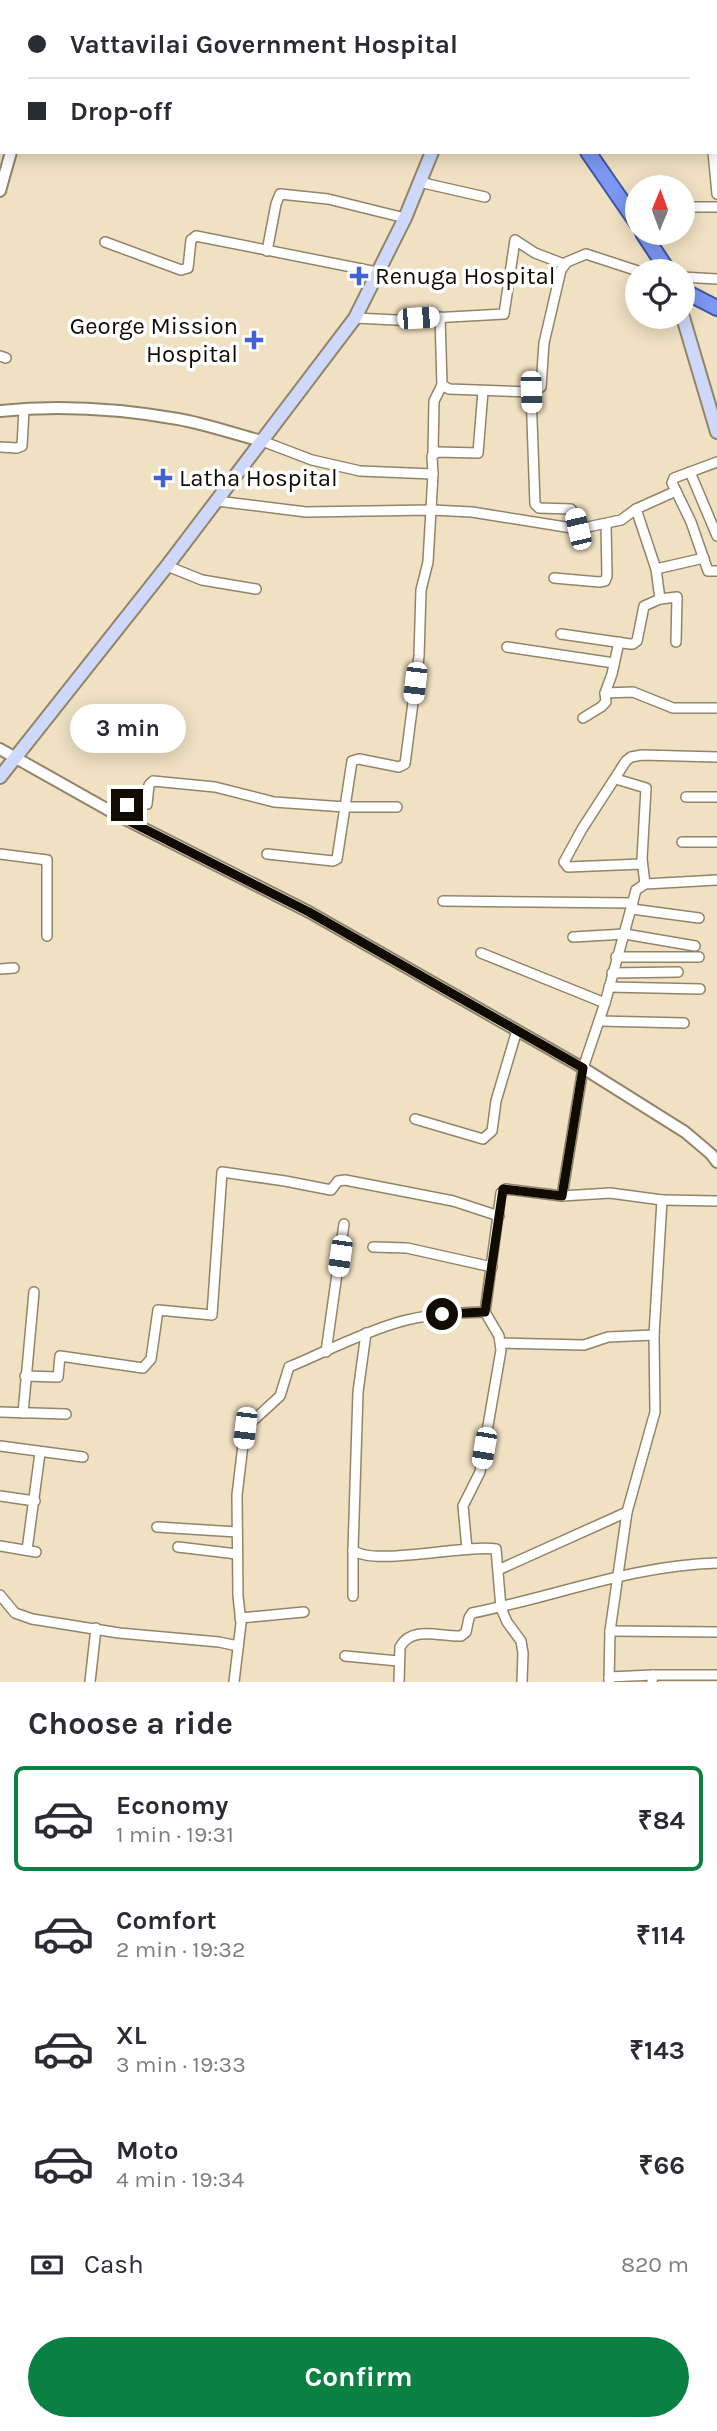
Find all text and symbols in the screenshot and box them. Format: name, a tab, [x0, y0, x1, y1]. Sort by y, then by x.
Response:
text: Vattavilai Government Hospital	[70, 29, 458, 60]
text: Drop-off	[70, 96, 172, 127]
north arrow	[625, 175, 695, 245]
map controls	[625, 175, 695, 329]
button: locate	[625, 259, 695, 329]
place label: Renuga Hospital	[375, 262, 555, 290]
marker: Renuga Hospital	[349, 266, 369, 286]
car	[397, 306, 440, 330]
place label: George Mission Hospital	[70, 312, 238, 368]
marker: George Mission Hospital	[244, 330, 264, 350]
car	[520, 371, 543, 413]
place label: Latha Hospital	[179, 464, 338, 492]
marker: Latha Hospital	[153, 468, 173, 488]
car	[564, 506, 593, 552]
car	[403, 661, 428, 705]
callout: 3 min	[69, 704, 185, 752]
text: 3 min	[96, 715, 160, 742]
route end	[111, 789, 143, 821]
car	[327, 1234, 354, 1278]
route start	[426, 1298, 458, 1330]
car	[233, 1406, 258, 1450]
car	[471, 1425, 498, 1471]
text: Choose a ride	[28, 1705, 233, 1742]
icon: car	[32, 1787, 95, 1850]
text: Economy	[116, 1790, 228, 1821]
text: ₹84	[638, 1805, 685, 1836]
text: 1 min · 19:31	[116, 1821, 234, 1848]
icon: car	[32, 1902, 95, 1965]
text: Comfort	[116, 1905, 217, 1936]
text: ₹114	[636, 1920, 685, 1951]
text: 2 min · 19:32	[116, 1936, 245, 1963]
icon: car	[32, 2017, 95, 2080]
text: XL	[116, 2020, 147, 2051]
text: ₹143	[629, 2035, 685, 2066]
text: 3 min · 19:33	[116, 2051, 246, 2078]
icon: car	[32, 2132, 95, 2195]
text: Moto	[116, 2135, 178, 2166]
text: ₹66	[639, 2150, 685, 2181]
text: 4 min · 19:34	[116, 2166, 244, 2193]
icon: cash	[28, 2246, 66, 2284]
text: Cash	[84, 2249, 144, 2280]
text: 820 m	[621, 2251, 689, 2278]
button: Confirm	[28, 2337, 689, 2417]

